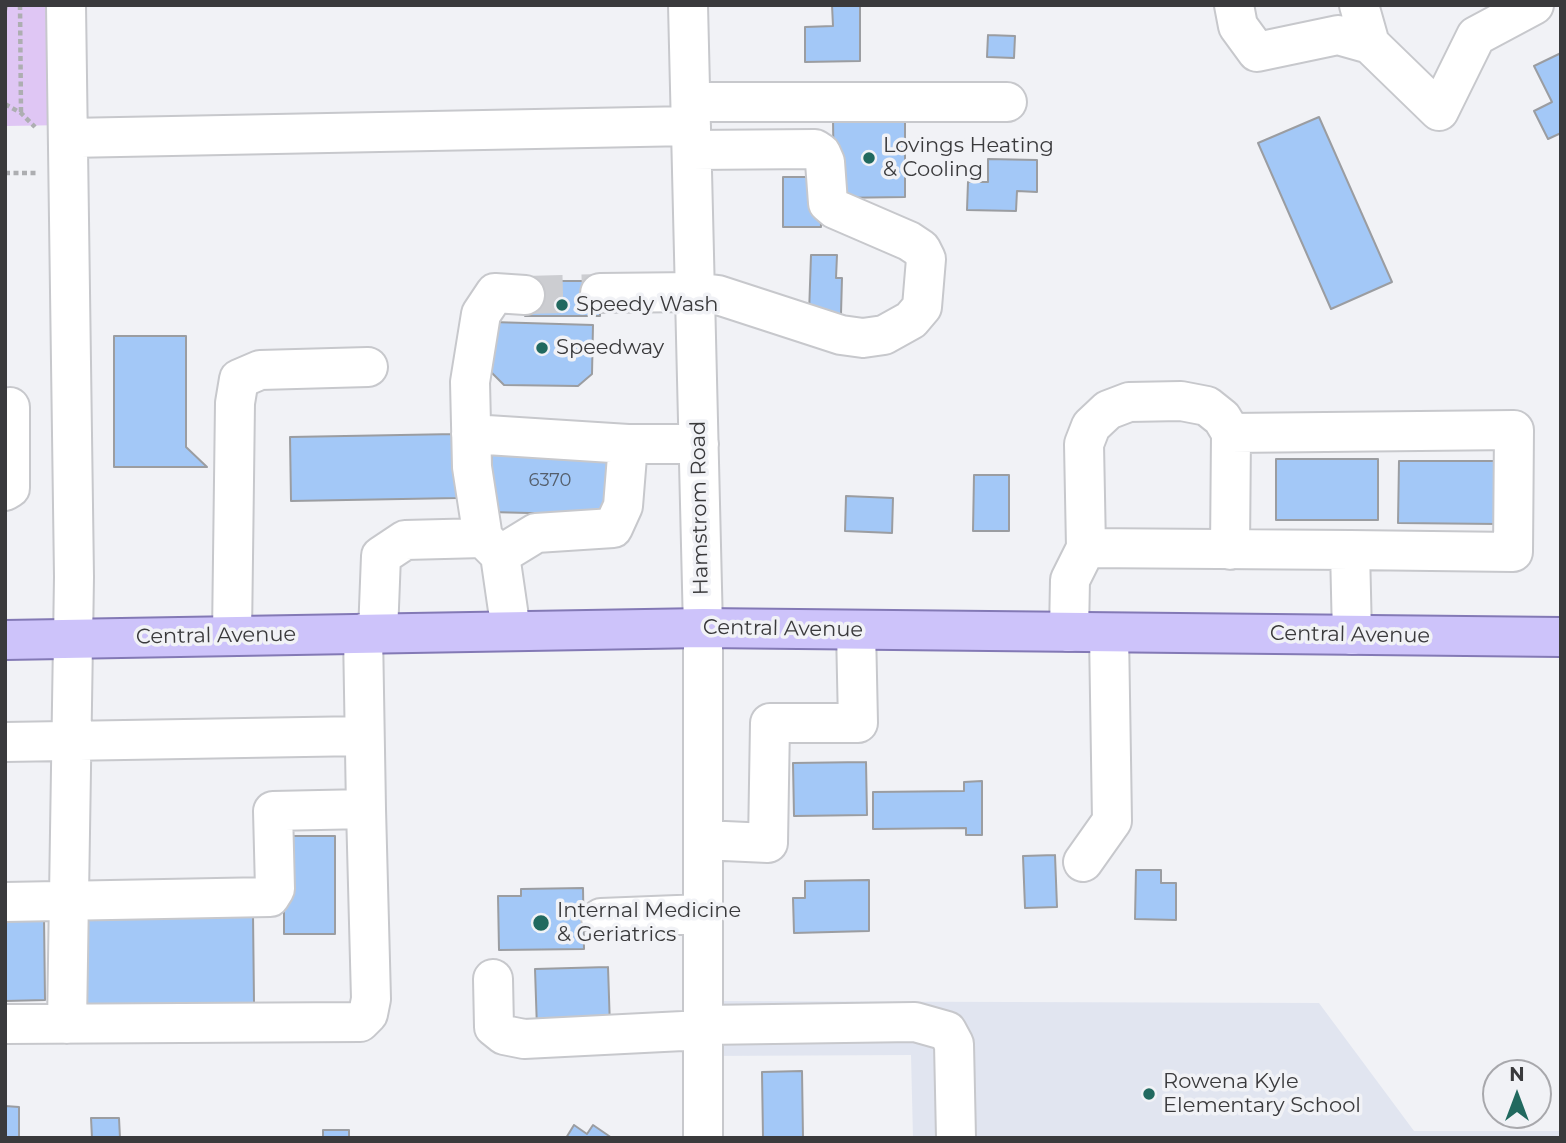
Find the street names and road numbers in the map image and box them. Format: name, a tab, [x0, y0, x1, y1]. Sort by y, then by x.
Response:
street label: Hamstrom Road	[686, 421, 714, 595]
street label: Central Avenue	[703, 615, 863, 643]
street label: Central Avenue	[1270, 621, 1430, 649]
street label: Central Avenue	[136, 622, 296, 650]

